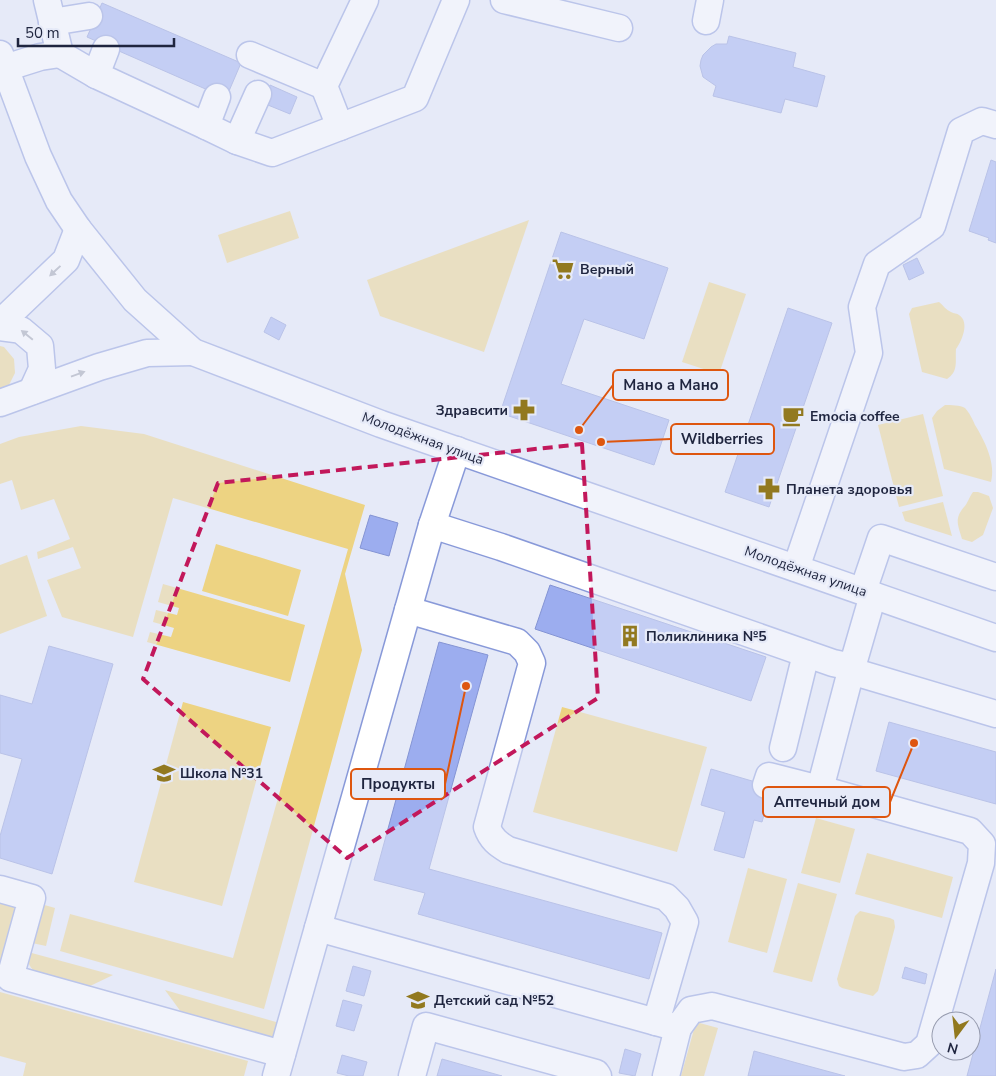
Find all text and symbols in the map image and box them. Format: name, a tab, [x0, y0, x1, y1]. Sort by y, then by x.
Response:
scale bar	[18, 15, 174, 47]
text: 50 m	[25, 23, 60, 43]
supermarket icon: Верный	[550, 256, 576, 282]
place label: Верный	[580, 260, 634, 279]
one-way arrow	[49, 265, 61, 277]
one-way arrow	[21, 330, 34, 341]
one-way arrow	[71, 370, 86, 378]
callout: Мано а Мано	[613, 370, 728, 400]
text: Мано а Мано	[623, 375, 719, 395]
pharmacy icon: Здравсити	[511, 397, 537, 423]
place label: Здравсити	[436, 401, 508, 420]
cafe icon: Emocia coffee	[780, 403, 806, 429]
place label: Emocia coffee	[810, 407, 900, 426]
street label: Молодёжная улица	[359, 408, 486, 469]
callout: Wildberries	[671, 424, 774, 454]
text: Wildberries	[681, 429, 763, 449]
pharmacy icon: Планета здоровья	[756, 476, 782, 502]
place label: Планета здоровья	[786, 480, 912, 499]
street label: Молодёжная улица	[742, 542, 870, 601]
building icon: Поликлиника №5	[617, 623, 643, 649]
place label: Поликлиника №5	[646, 627, 767, 646]
school or university icon: Школа №31	[151, 760, 177, 786]
place label: Школа №31	[180, 764, 263, 783]
callout: Продукты	[351, 769, 445, 799]
text: Продукты	[361, 774, 435, 794]
callout: Аптечный дом	[763, 787, 890, 817]
text: Аптечный дом	[774, 792, 880, 812]
school or university icon: Детский сад №52	[405, 987, 431, 1013]
place label: Детский сад №52	[434, 991, 554, 1010]
north arrow	[931, 1011, 981, 1061]
text: N	[945, 1038, 960, 1059]

